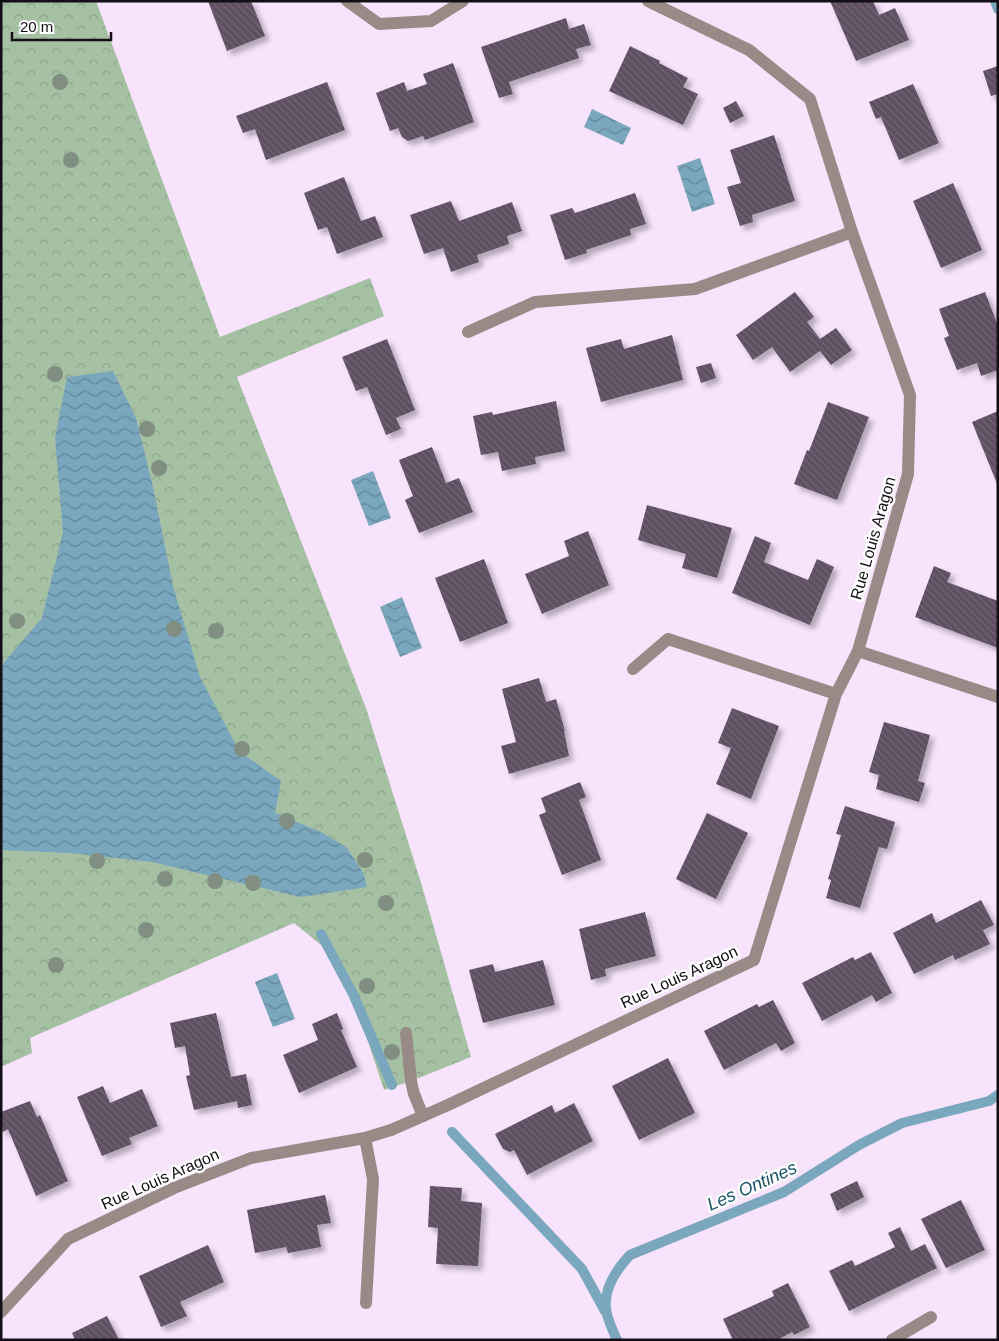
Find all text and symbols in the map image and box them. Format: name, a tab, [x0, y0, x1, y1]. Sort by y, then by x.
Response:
scale bar	[12, 10, 111, 42]
text: 20 m	[20, 18, 53, 35]
street label: Rue Louis Aragon	[847, 475, 899, 601]
street label: Rue Louis Aragon	[618, 942, 740, 1012]
street label: Rue Louis Aragon	[98, 1145, 222, 1213]
water label: Les Ontines	[704, 1157, 800, 1215]

